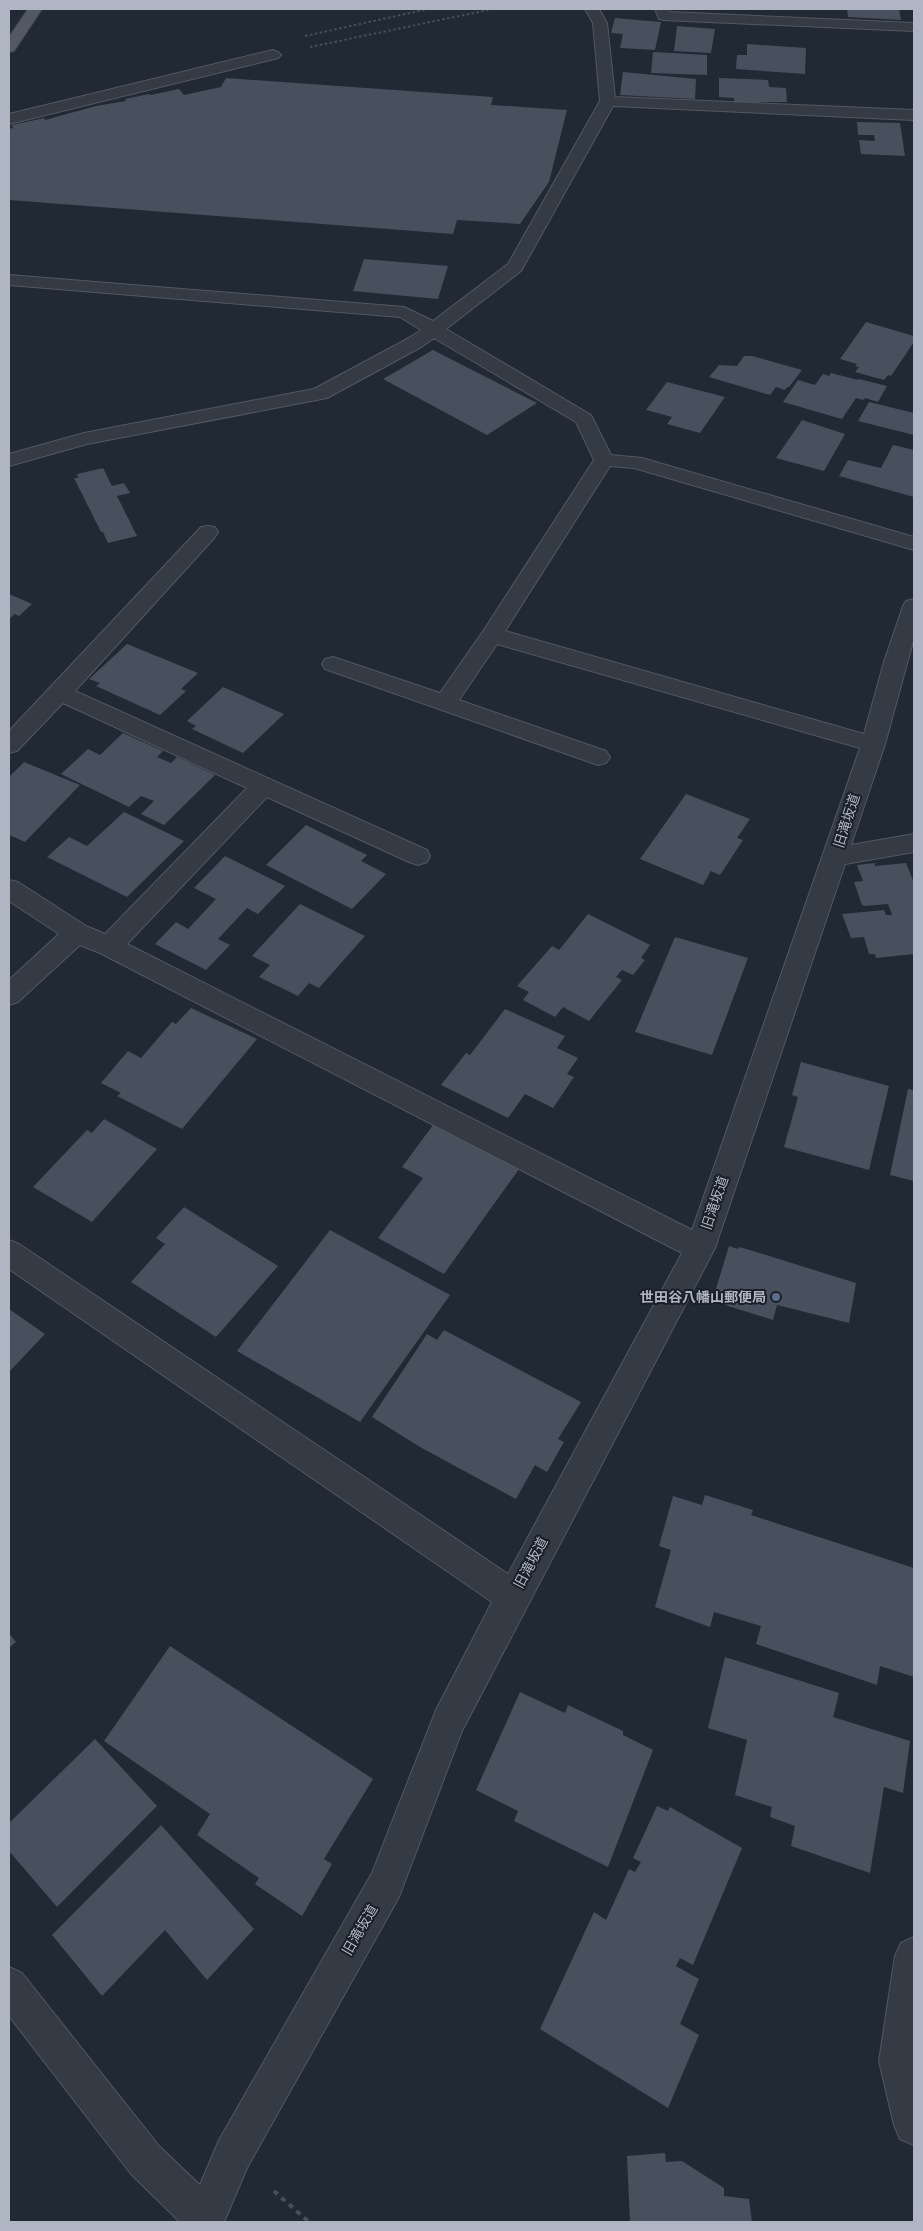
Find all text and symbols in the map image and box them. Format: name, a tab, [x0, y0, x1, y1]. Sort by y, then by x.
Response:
street label: 旧滝坂道	[829, 791, 865, 851]
street label: 旧滝坂道	[697, 1173, 733, 1233]
place label: 世田谷八幡山郵便局	[640, 1288, 766, 1307]
marker: 世田谷八幡山郵便局	[770, 1291, 782, 1303]
street label: 旧滝坂道	[509, 1534, 553, 1592]
street label: 旧滝坂道	[338, 1901, 382, 1959]

